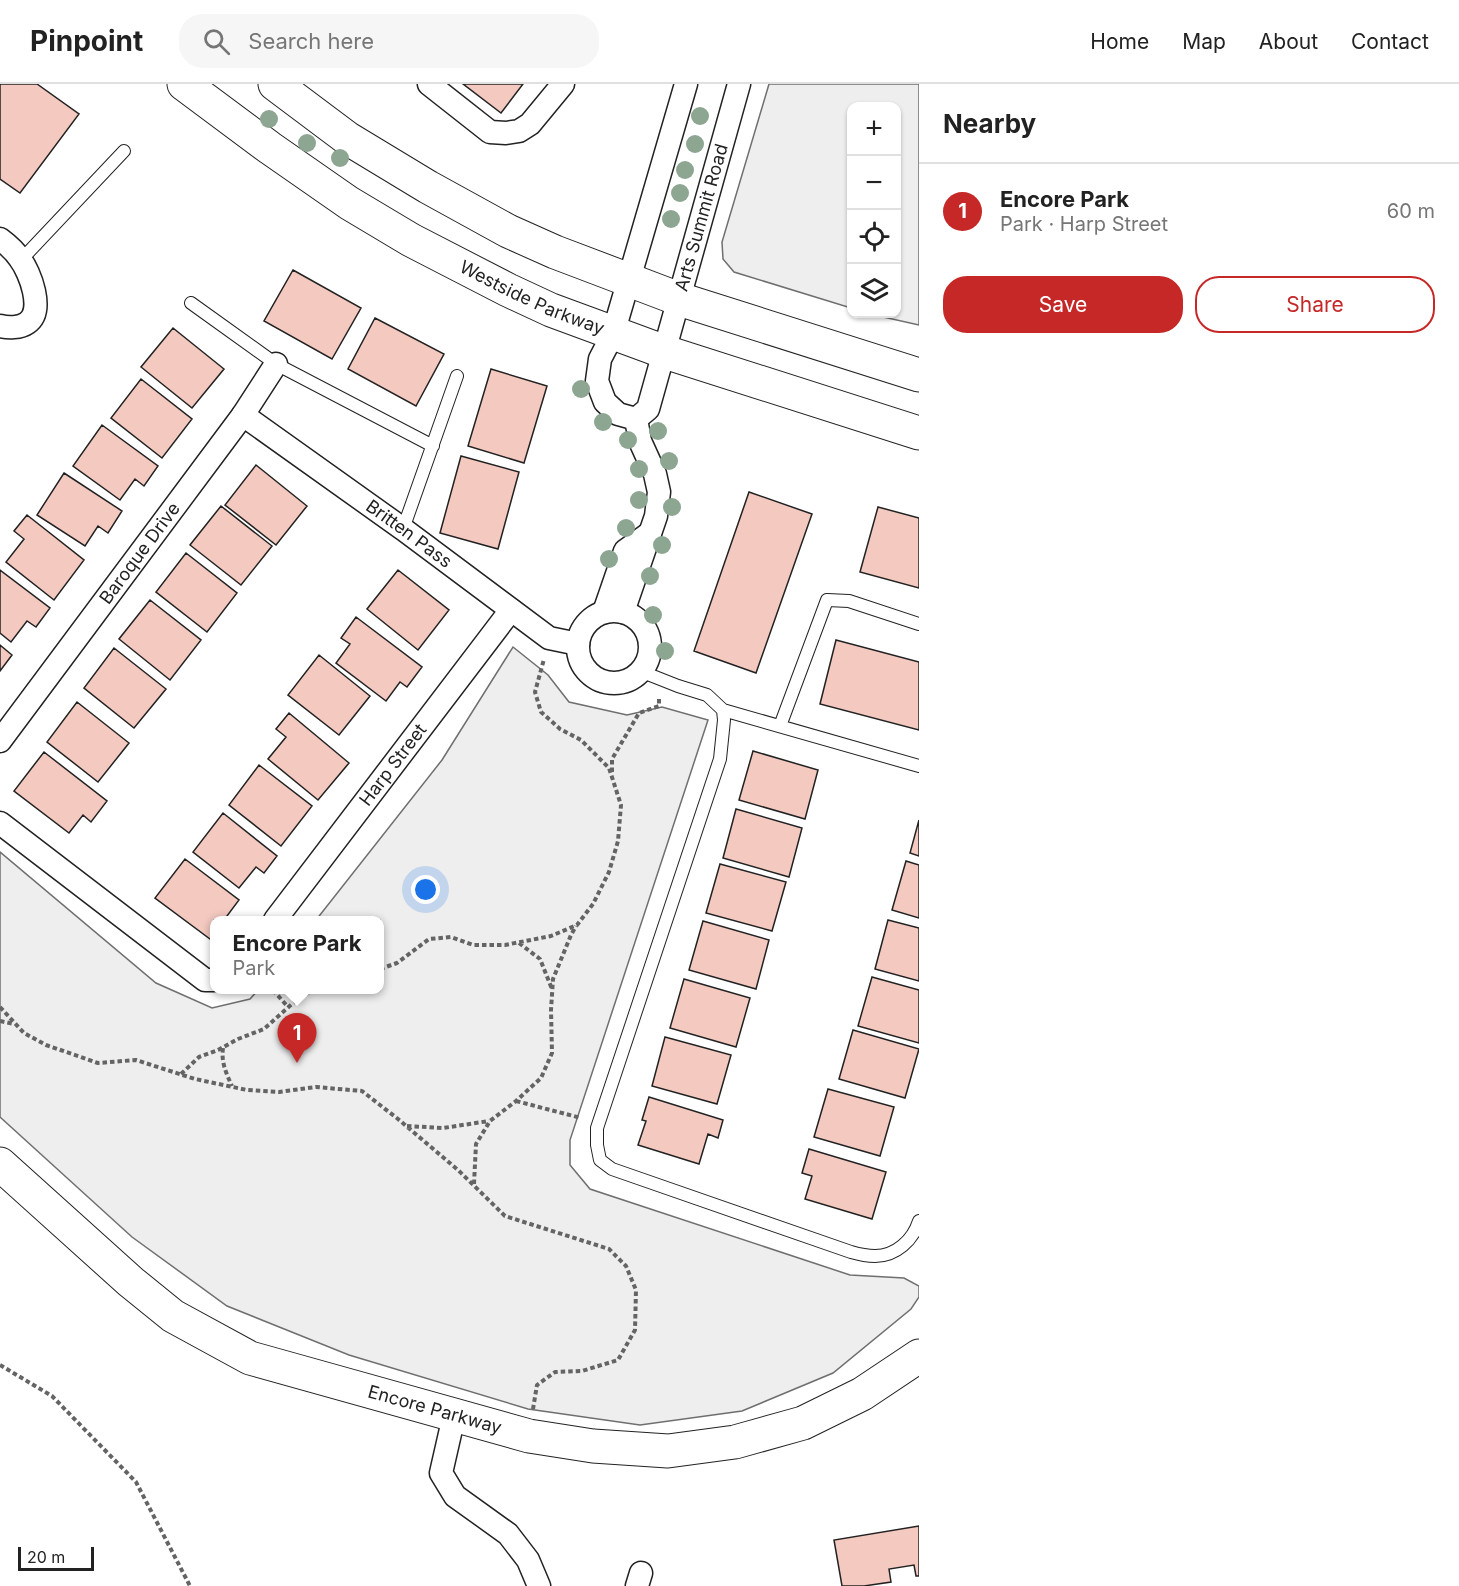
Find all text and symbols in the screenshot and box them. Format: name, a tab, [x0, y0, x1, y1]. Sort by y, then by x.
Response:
search box	[179, 14, 599, 68]
text: Pinpoint	[30, 24, 143, 58]
icon: search	[200, 25, 233, 58]
text: Search here	[248, 28, 374, 54]
text: Home	[1090, 29, 1149, 54]
text: Map	[1182, 29, 1226, 54]
text: About	[1259, 29, 1318, 54]
text: Contact	[1351, 29, 1429, 54]
map controls	[847, 102, 901, 318]
button: +	[847, 102, 901, 156]
text: Nearby	[943, 108, 1036, 139]
street label: Arts Summit Road	[670, 141, 732, 294]
button: −	[847, 156, 901, 210]
text: Encore Park	[1000, 186, 1129, 212]
text: 1	[958, 199, 967, 223]
text: 60 m	[1387, 199, 1435, 223]
button: locate	[847, 210, 901, 264]
text: Park · Harp Street	[1000, 212, 1168, 236]
street label: Westside Parkway	[456, 256, 607, 339]
button: layers	[847, 264, 901, 318]
button: Save	[943, 276, 1183, 333]
button: Share	[1195, 276, 1435, 333]
street label: Britten Pass	[362, 495, 456, 572]
street label: Baroque Drive	[95, 498, 184, 608]
street label: Harp Street	[355, 719, 431, 810]
your location	[411, 875, 440, 904]
popup	[210, 916, 384, 994]
text: Encore Park	[232, 930, 362, 956]
text: Park	[232, 956, 275, 980]
pin: 1	[278, 1014, 316, 1063]
street label: Encore Parkway	[366, 1381, 504, 1438]
scale bar	[18, 1544, 94, 1572]
text: 20 m	[27, 1547, 65, 1567]

